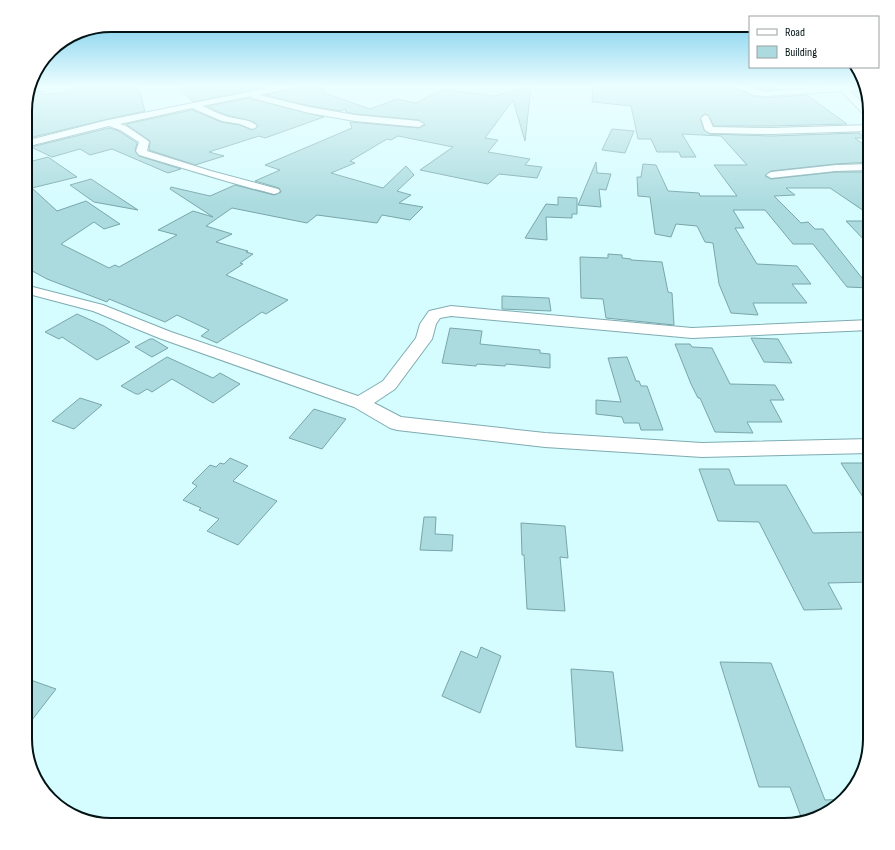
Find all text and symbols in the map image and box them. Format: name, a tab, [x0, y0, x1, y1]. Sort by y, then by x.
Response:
legend	[749, 16, 879, 68]
text: Road	[785, 25, 805, 40]
text: Building	[785, 45, 817, 60]

